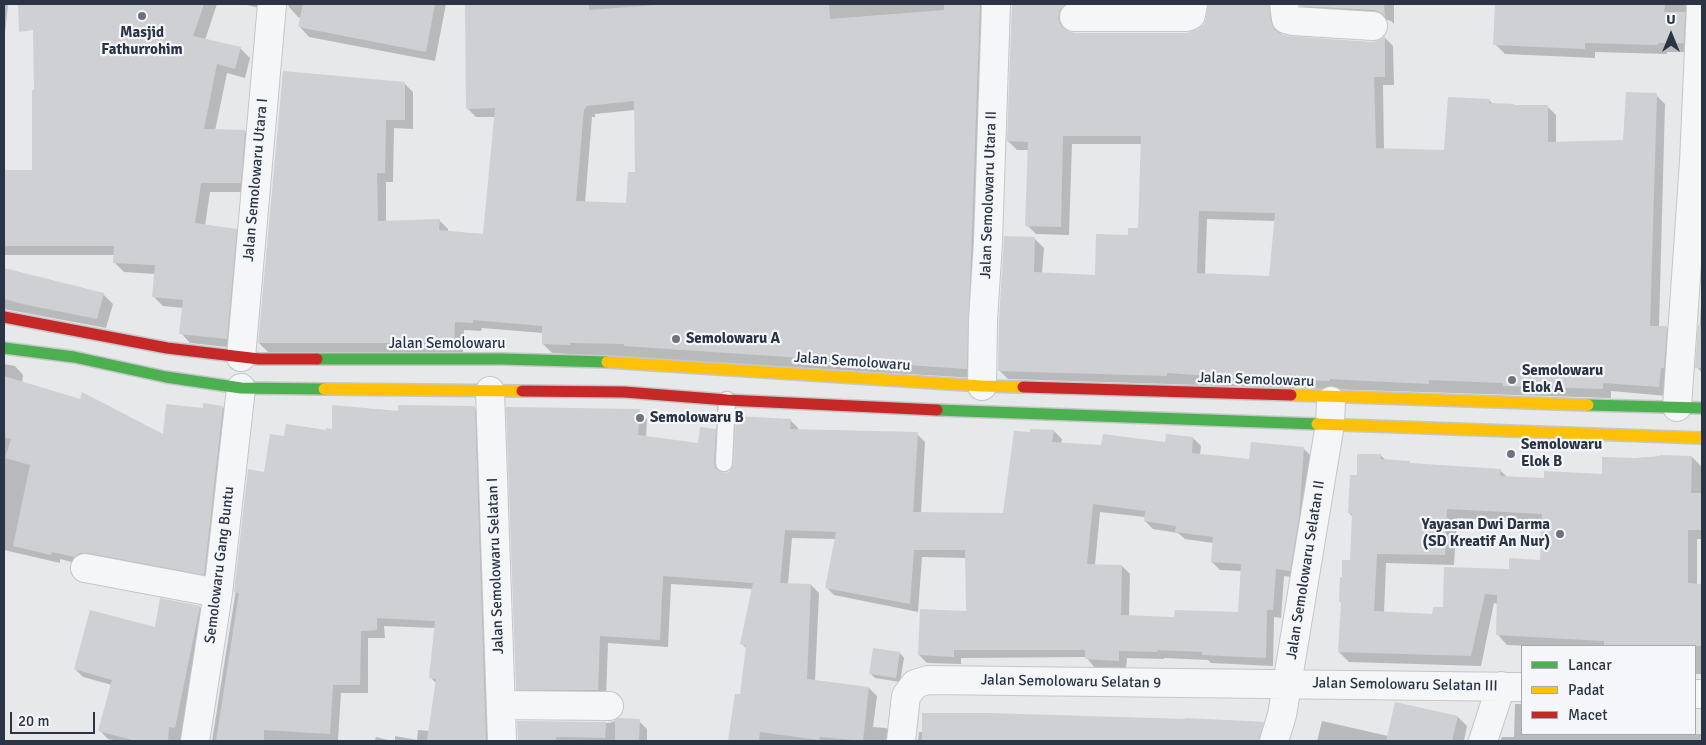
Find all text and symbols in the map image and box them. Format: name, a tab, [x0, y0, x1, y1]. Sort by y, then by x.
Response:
marker: Masjid Fathurrohim	[136, 10, 148, 22]
north arrow	[1646, 10, 1696, 60]
text: U	[1666, 11, 1676, 28]
place label: Masjid Fathurrohim	[101, 24, 183, 59]
street label: Jalan Semolowaru Utara I	[240, 98, 272, 262]
street label: Jalan Semolowaru Utara II	[977, 111, 1001, 279]
place label: Semolowaru A	[686, 330, 780, 348]
marker: Semolowaru A	[670, 333, 682, 345]
street label: Jalan Semolowaru	[389, 335, 505, 353]
street label: Jalan Semolowaru	[793, 349, 911, 375]
place label: Semolowaru Elok A	[1522, 362, 1603, 397]
street label: Jalan Semolowaru	[1197, 369, 1315, 391]
marker: Semolowaru Elok A	[1506, 374, 1518, 386]
place label: Semolowaru B	[650, 409, 744, 427]
marker: Semolowaru B	[634, 412, 646, 424]
place label: Semolowaru Elok B	[1521, 436, 1602, 471]
marker: Semolowaru Elok B	[1505, 448, 1517, 460]
street label: Jalan Semolowaru Selatan I	[484, 477, 508, 655]
street label: Jalan Semolowaru Selatan II	[1283, 479, 1329, 661]
street label: Semolowaru Gang Buntu	[201, 485, 239, 645]
place label: Yayasan Dwi Darma (SD Kreatif An Nur)	[1422, 516, 1550, 551]
marker: Yayasan Dwi Darma (SD Kreatif An Nur)	[1554, 528, 1566, 540]
legend	[1521, 645, 1696, 735]
text: Lancar	[1568, 656, 1612, 674]
street label: Jalan Semolowaru Selatan 9	[981, 671, 1161, 693]
street label: Jalan Semolowaru Selatan III	[1312, 674, 1498, 696]
text: Padat	[1568, 681, 1604, 699]
scale bar	[12, 702, 98, 734]
text: Macet	[1568, 706, 1607, 724]
text: 20 m	[18, 712, 49, 730]

